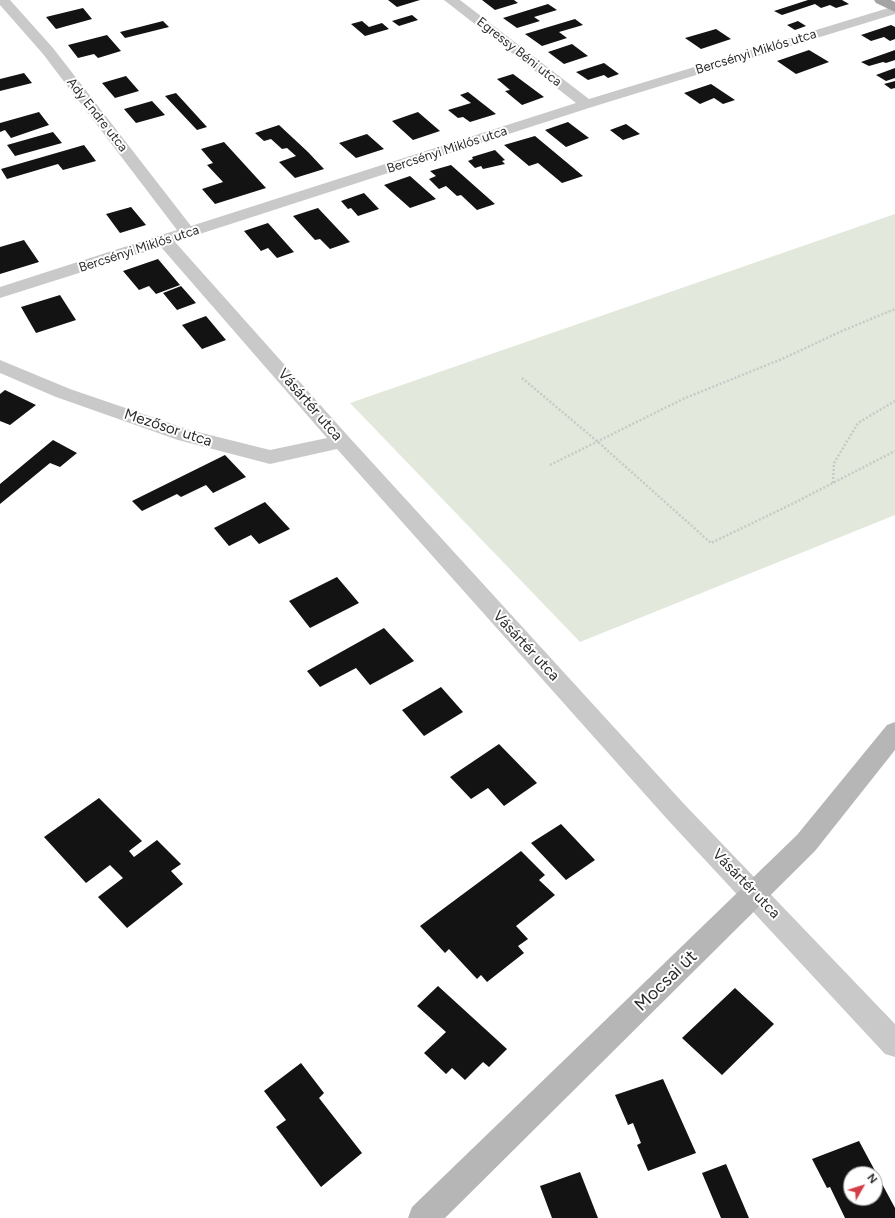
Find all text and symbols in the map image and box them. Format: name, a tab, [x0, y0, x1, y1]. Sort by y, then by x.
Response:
street label: Egressy Béni utca	[473, 14, 565, 90]
street label: Bercsényi Miklós utca	[694, 26, 818, 78]
street label: Ady Endre utca	[63, 75, 131, 155]
street label: Bercsényi Miklós utca	[385, 123, 509, 177]
street label: Bercsényi Miklós utca	[77, 222, 201, 276]
street label: Vásártér utca	[274, 365, 346, 445]
street label: Mezősor utca	[122, 405, 214, 451]
street label: Vásártér utca	[489, 607, 563, 685]
street label: Vásártér utca	[708, 846, 784, 922]
street label: Mocsai út	[630, 946, 702, 1016]
north arrow	[843, 1166, 883, 1206]
text: N	[864, 1171, 880, 1186]

